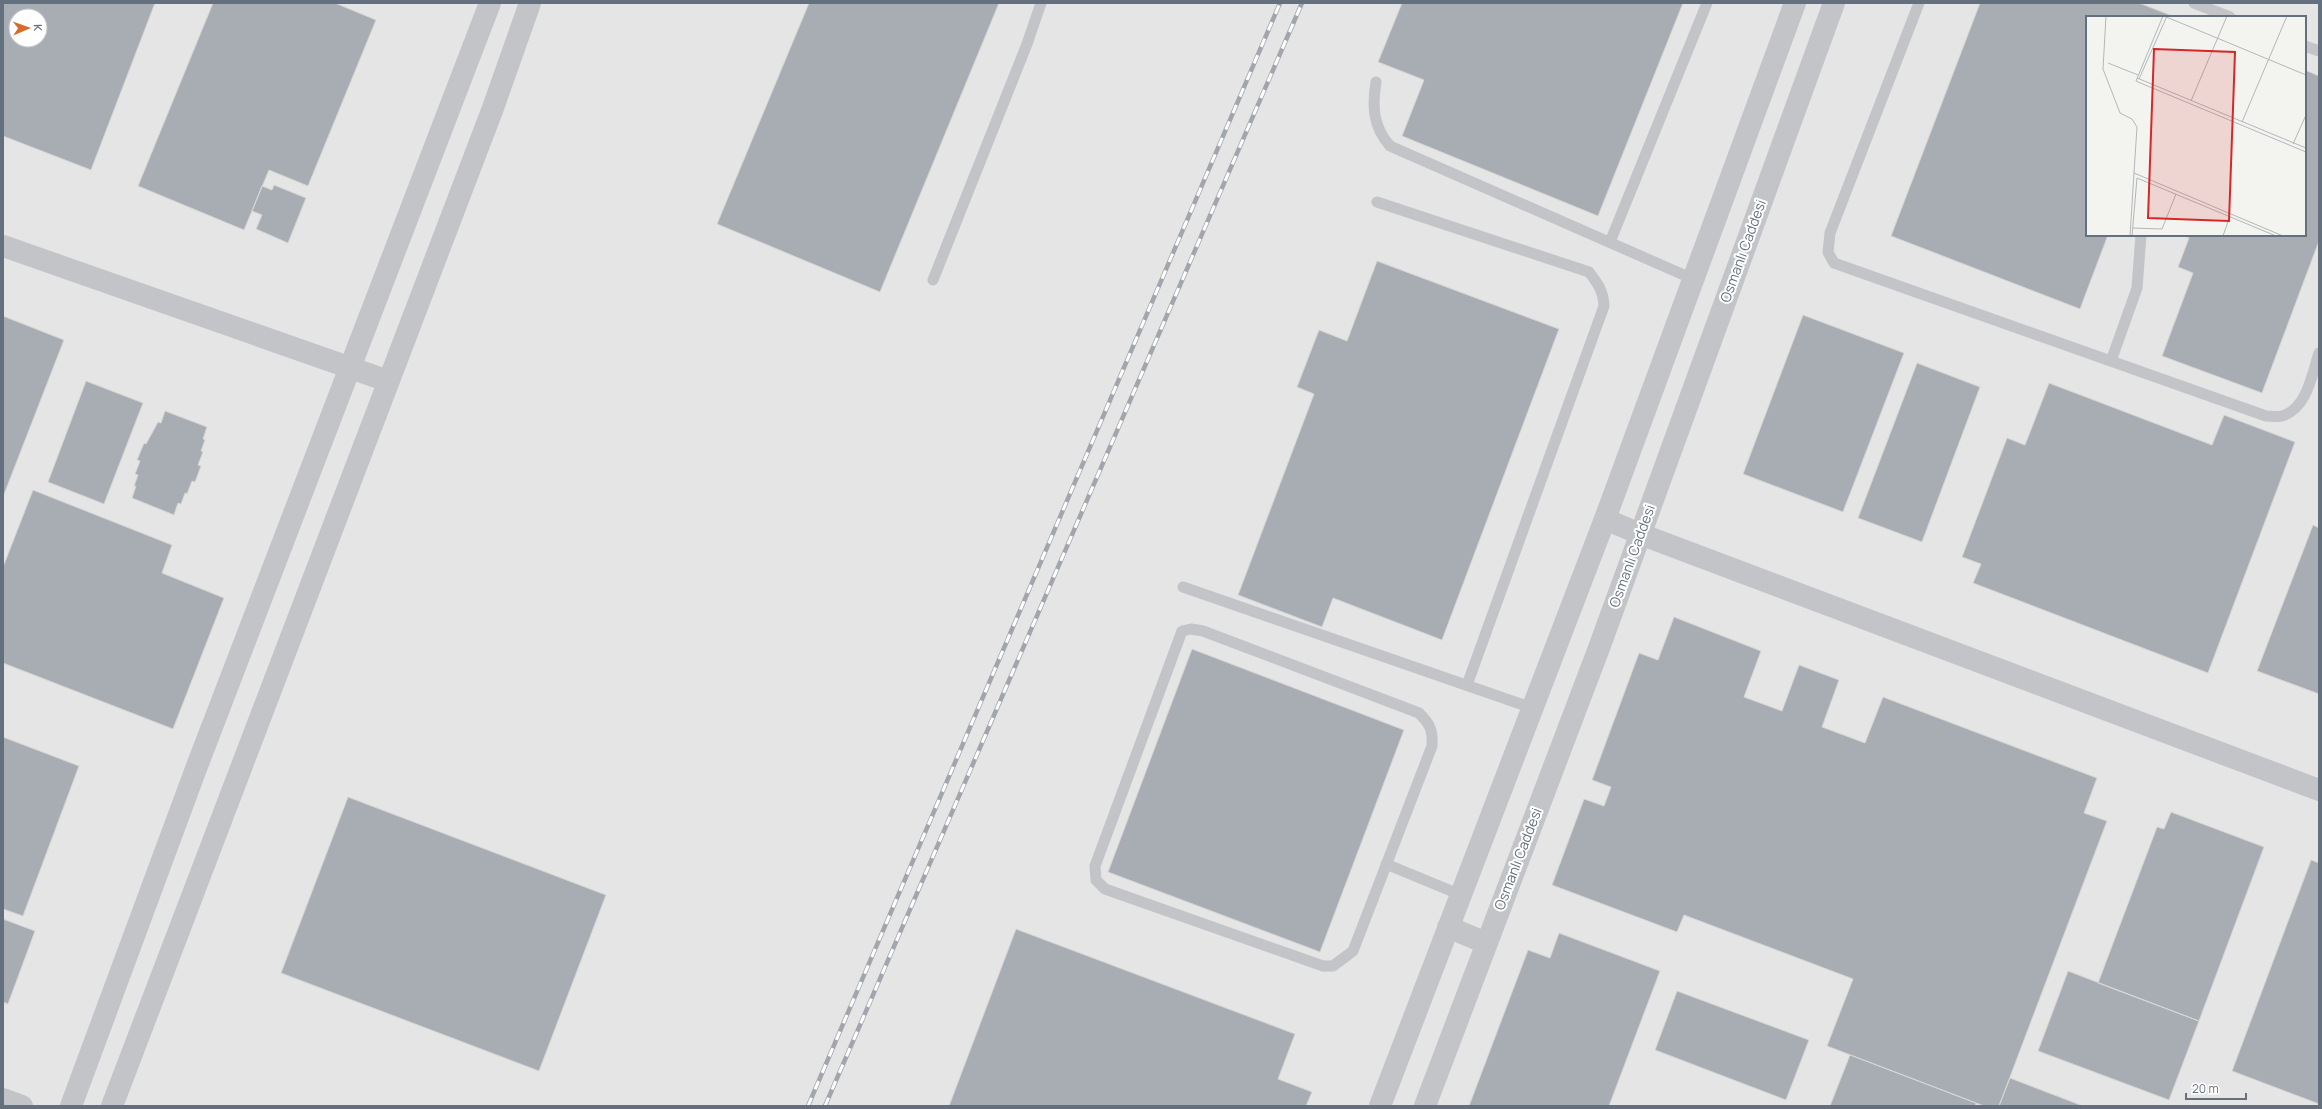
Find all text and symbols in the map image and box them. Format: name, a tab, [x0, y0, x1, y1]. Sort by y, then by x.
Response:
north arrow	[8, 8, 48, 48]
inset map	[2086, 16, 2306, 236]
text: K	[31, 24, 46, 32]
street label: Osmanlı Caddesi	[1715, 197, 1770, 305]
street label: Osmanlı Caddesi	[1604, 502, 1659, 610]
street label: Osmanlı Caddesi	[1489, 805, 1546, 913]
scale bar	[2186, 1075, 2246, 1101]
text: 20 m	[2192, 1080, 2219, 1097]

